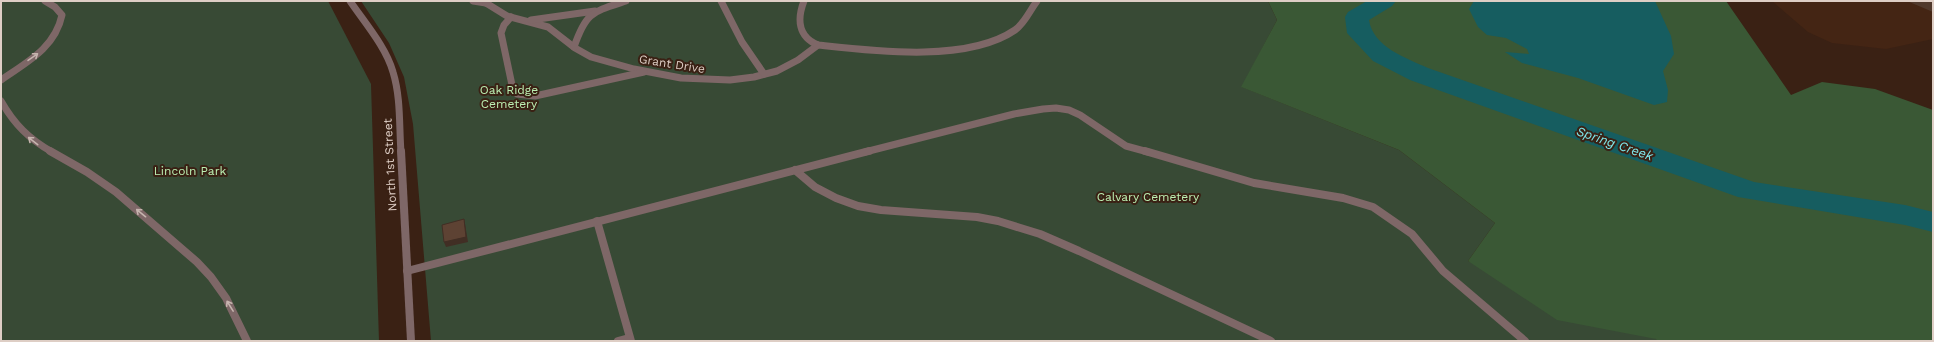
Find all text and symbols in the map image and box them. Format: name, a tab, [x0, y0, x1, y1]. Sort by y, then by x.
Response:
street label: Grant Drive	[638, 52, 706, 76]
one-way arrow	[27, 53, 38, 61]
park label: Oak Ridge Cemetery	[480, 83, 538, 111]
street label: North 1st Street	[381, 118, 399, 212]
water label: Spring Creek	[1574, 123, 1656, 164]
one-way arrow	[27, 137, 38, 146]
park label: Lincoln Park	[154, 164, 227, 178]
park label: Calvary Cemetery	[1097, 190, 1200, 204]
one-way arrow	[135, 208, 146, 217]
one-way arrow	[226, 300, 234, 312]

